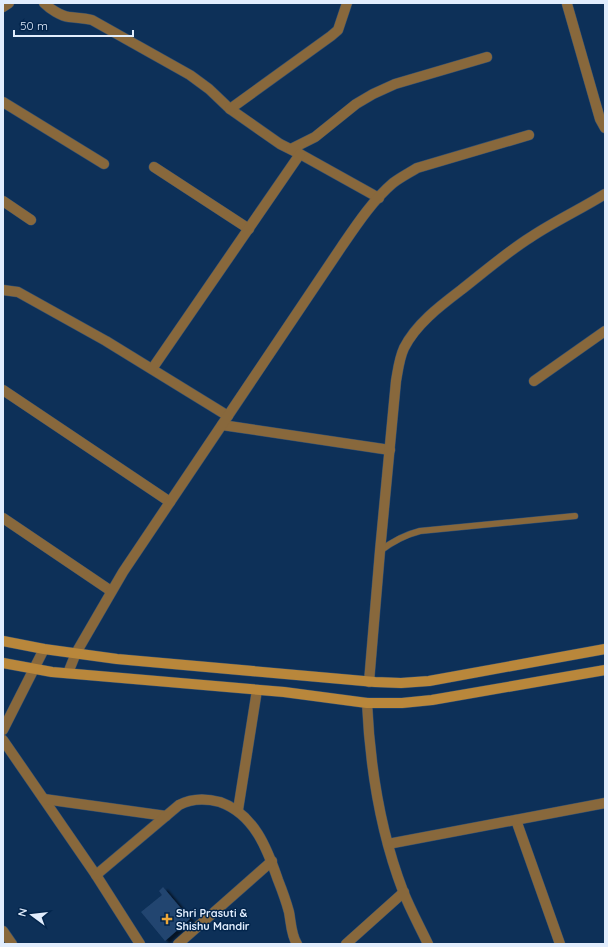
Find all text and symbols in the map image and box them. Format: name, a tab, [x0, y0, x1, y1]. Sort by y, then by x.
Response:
scale bar	[14, 12, 133, 38]
text: 50 m	[20, 18, 48, 33]
north arrow	[12, 895, 52, 935]
place label: Shri Prasuti & Shishu Mandir	[176, 906, 250, 933]
text: N	[15, 907, 30, 918]
marker: Shri Prasuti & Shishu Mandir	[161, 913, 173, 925]

